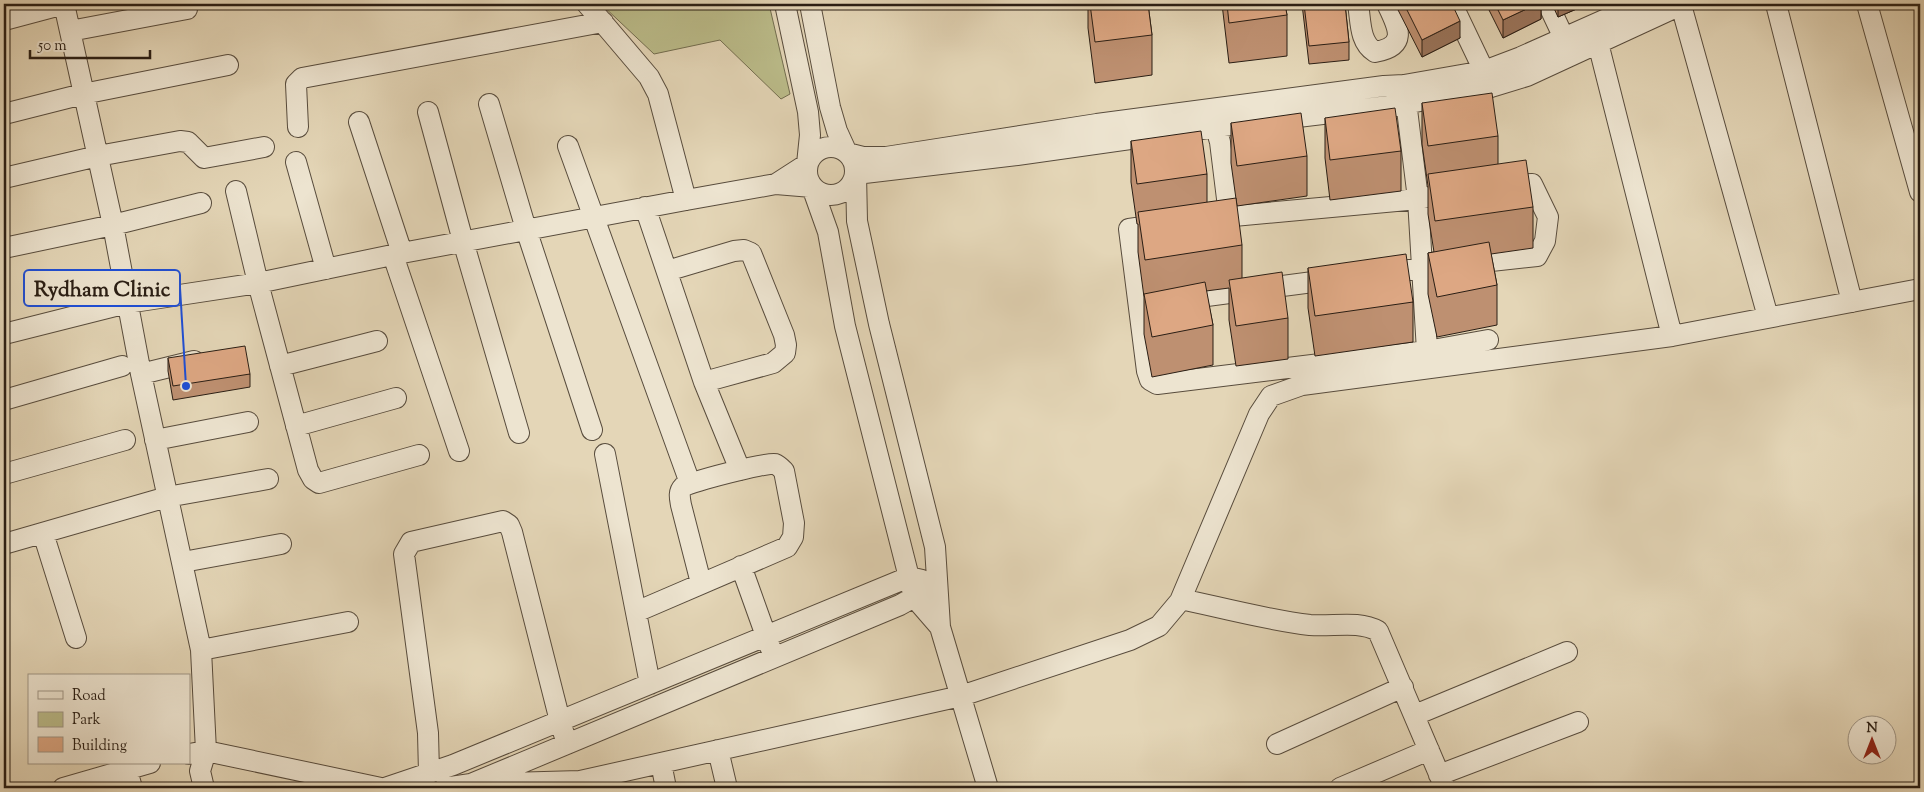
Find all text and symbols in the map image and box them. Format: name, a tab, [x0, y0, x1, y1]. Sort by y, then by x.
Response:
scale bar	[30, 28, 150, 60]
text: 50 m	[37, 36, 67, 57]
callout: Rydham Clinic	[24, 270, 180, 306]
text: Rydham Clinic	[34, 276, 171, 306]
legend	[28, 674, 190, 764]
text: Road	[72, 686, 106, 707]
text: Park	[72, 710, 101, 731]
north arrow	[1846, 714, 1896, 764]
text: N	[1866, 719, 1878, 739]
text: Building	[72, 736, 127, 757]

